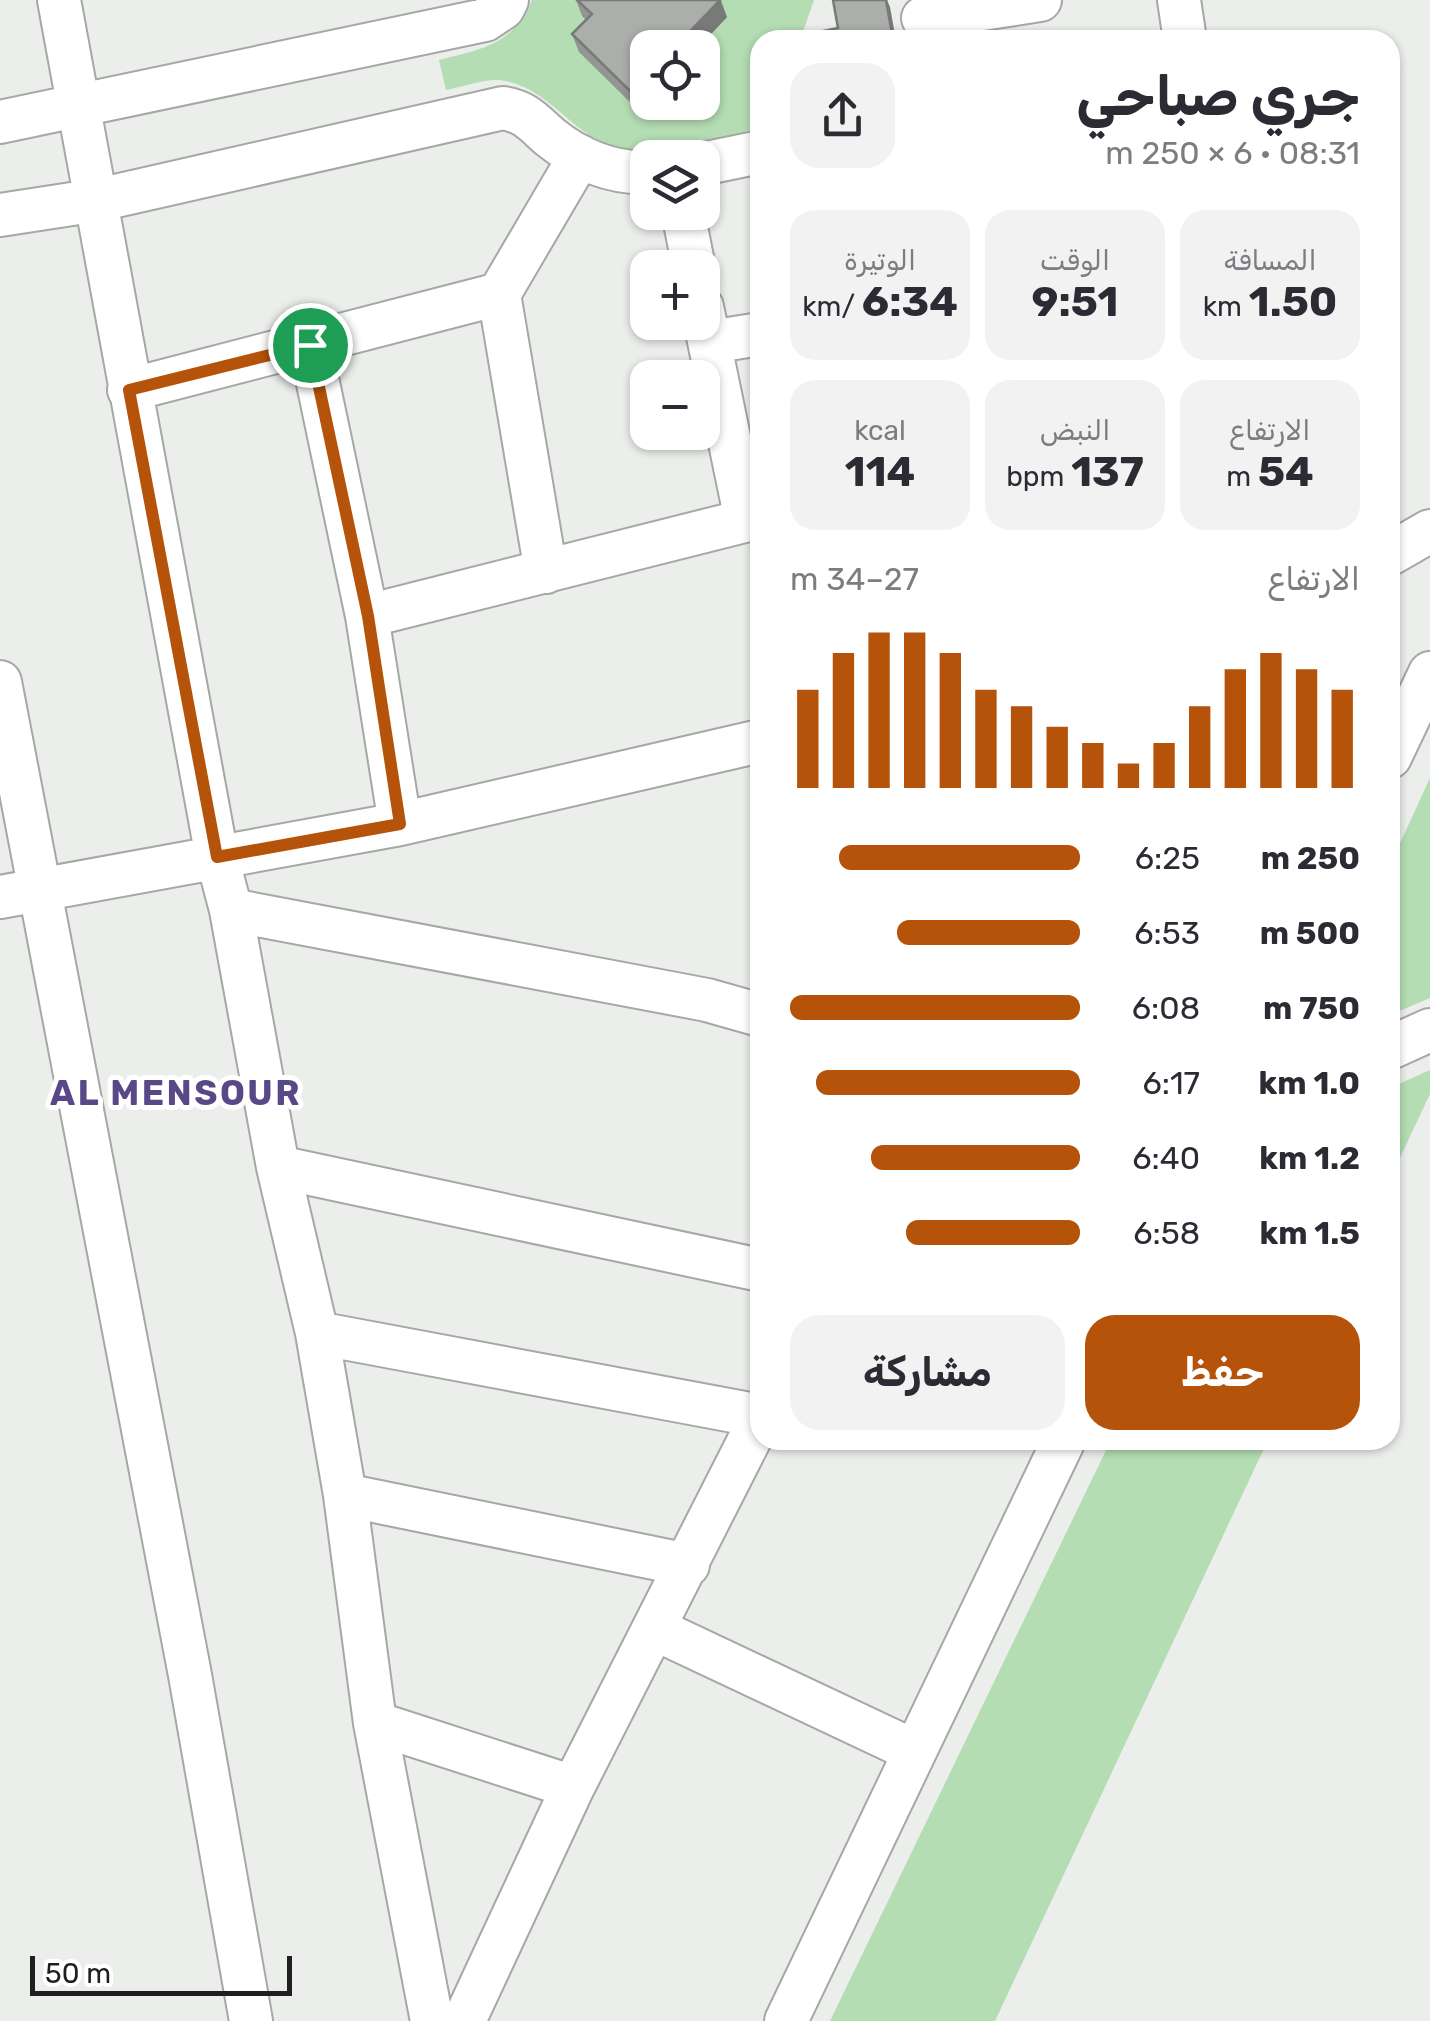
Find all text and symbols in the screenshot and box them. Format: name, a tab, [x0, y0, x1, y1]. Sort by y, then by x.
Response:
map controls	[630, 30, 720, 450]
button: locate	[630, 30, 720, 120]
button: share	[790, 63, 895, 168]
text: جري صباحي	[1076, 64, 1360, 129]
text: 08:31 · 6 × 250 m	[1105, 134, 1360, 172]
button: layers	[630, 140, 720, 230]
text: الوتيرة	[844, 244, 916, 277]
text: الوقت	[1040, 244, 1110, 277]
text: المسافة	[1223, 244, 1317, 277]
button: +	[630, 250, 720, 340]
text: 6:34	[862, 277, 958, 327]
text: 9:51	[1032, 277, 1118, 327]
text: 1.50	[1249, 277, 1337, 327]
text: /km	[802, 290, 862, 323]
text: km	[1203, 290, 1249, 323]
pin	[268, 303, 353, 388]
icon: arrive	[283, 318, 338, 373]
button: −	[630, 360, 720, 450]
text: kcal	[854, 414, 906, 447]
text: النبض	[1040, 414, 1110, 447]
text: الارتفاع	[1230, 414, 1310, 447]
text: 114	[845, 447, 915, 497]
text: 137	[1071, 447, 1144, 497]
text: 54	[1258, 447, 1314, 497]
text: bpm	[1006, 460, 1071, 493]
text: m	[1226, 460, 1258, 493]
text: 27–34 m	[790, 560, 919, 598]
text: الارتفاع	[1268, 560, 1360, 598]
text: 6:25	[1135, 839, 1200, 877]
text: 250 m	[1261, 839, 1360, 877]
text: 6:53	[1134, 914, 1200, 952]
text: 500 m	[1260, 914, 1360, 952]
text: 6:08	[1132, 989, 1200, 1027]
text: 750 m	[1263, 989, 1360, 1027]
text: 6:17	[1142, 1064, 1200, 1102]
text: 1.0 km	[1259, 1064, 1360, 1102]
district label: AL MENSOUR	[50, 1072, 302, 1114]
text: 6:40	[1132, 1139, 1200, 1177]
text: 1.2 km	[1259, 1139, 1360, 1177]
text: 6:58	[1133, 1214, 1200, 1252]
text: 1.5 km	[1259, 1214, 1360, 1252]
button: مشاركة	[790, 1315, 1065, 1430]
button: حفظ	[1085, 1315, 1360, 1430]
scale bar	[30, 1951, 292, 1996]
text: 50 m	[45, 1957, 111, 1990]

